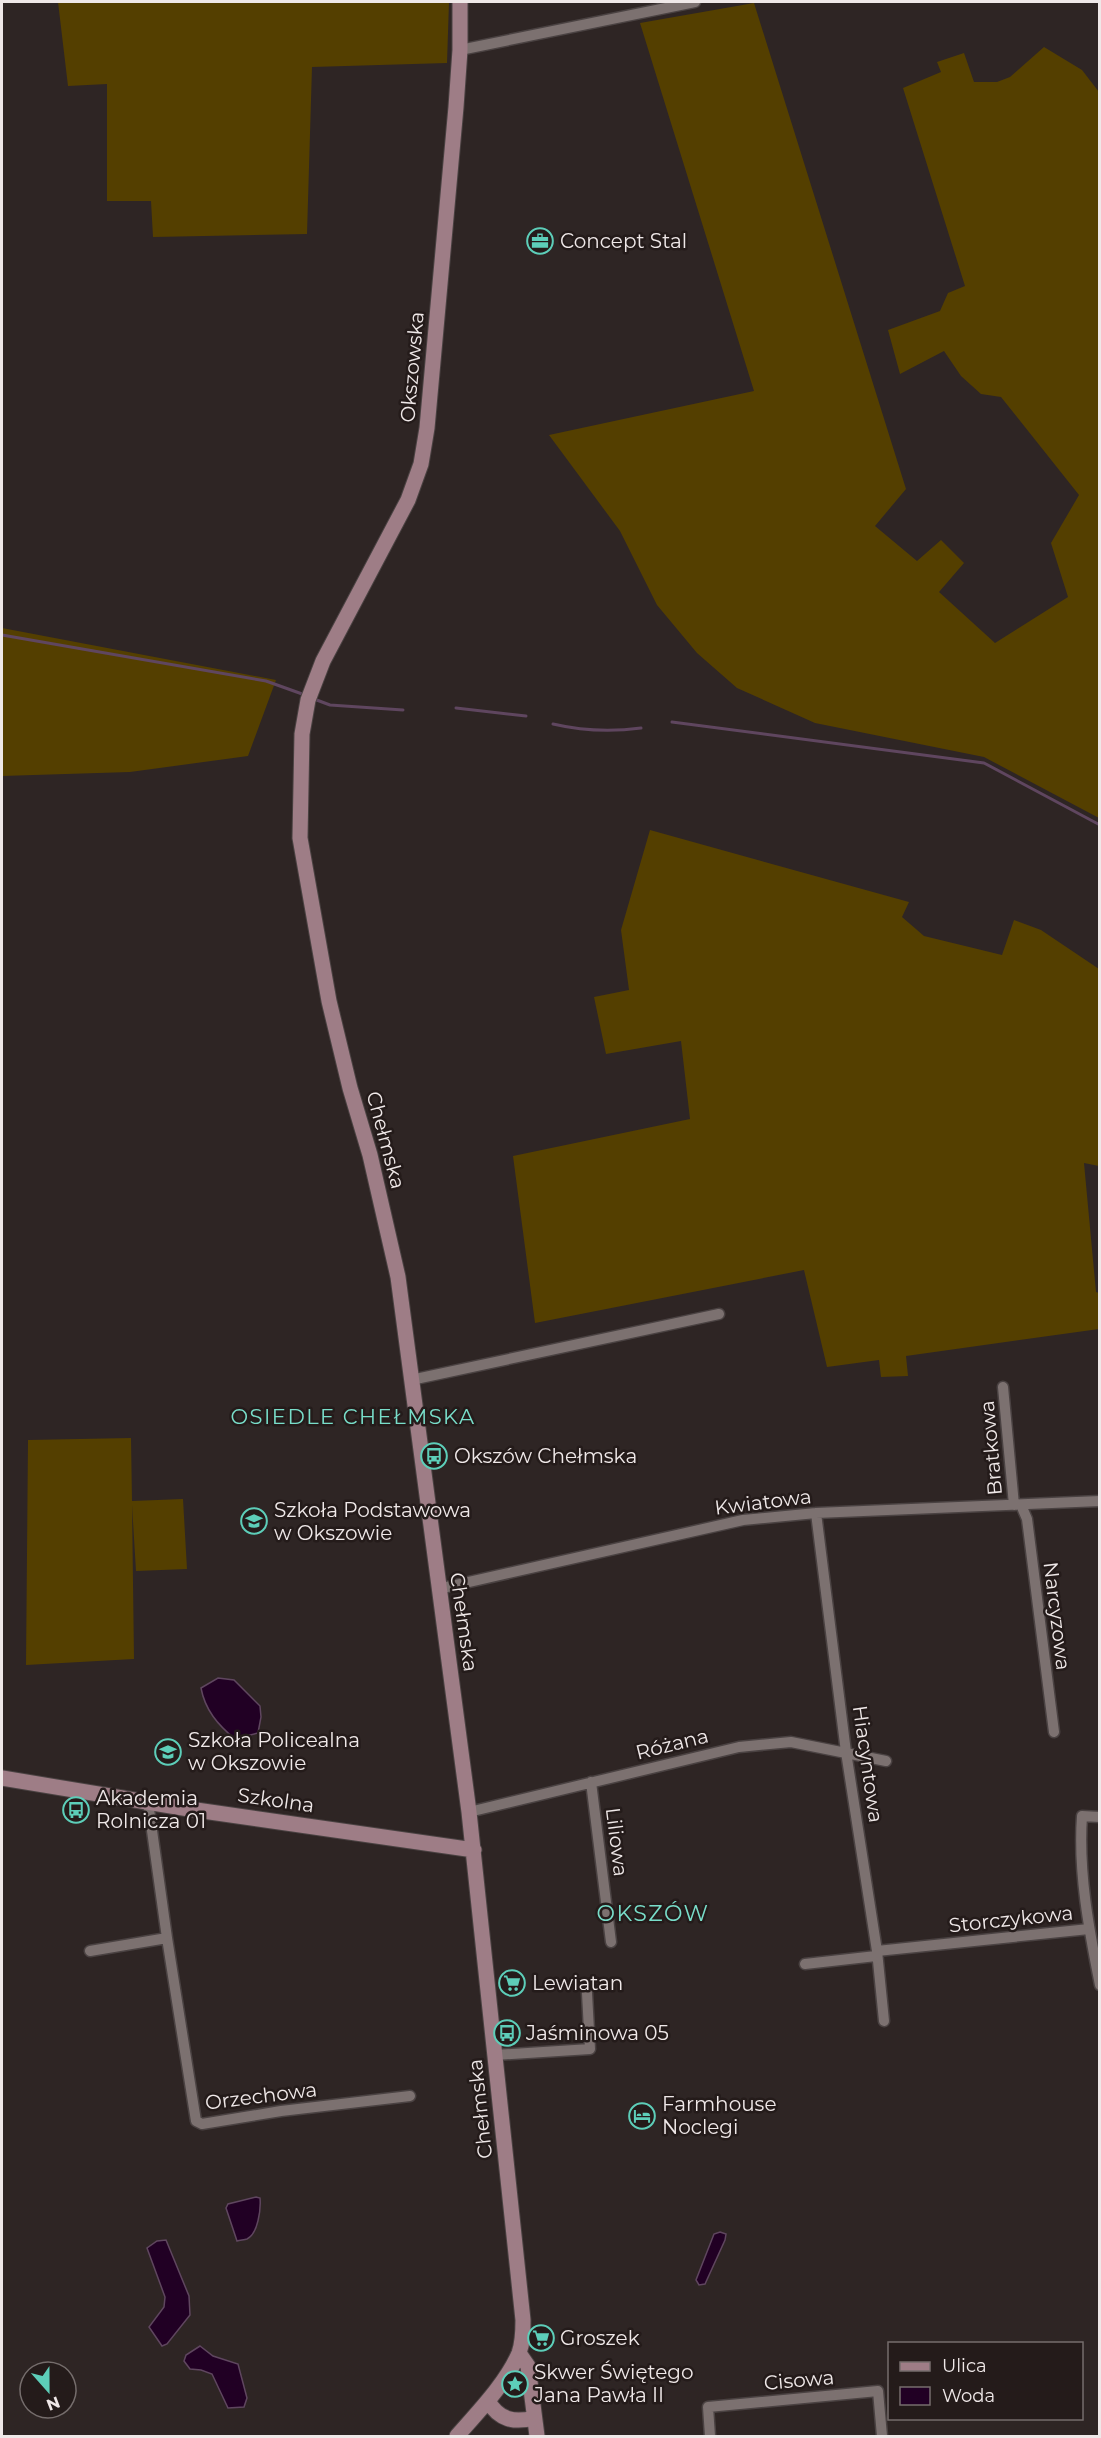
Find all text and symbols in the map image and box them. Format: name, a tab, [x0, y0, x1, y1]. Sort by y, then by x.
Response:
office icon: Concept Stal	[525, 226, 555, 256]
place label: Concept Stal	[560, 229, 687, 253]
street label: Okszowska	[395, 311, 429, 423]
street label: Chełmska	[361, 1089, 411, 1191]
street label: Bratkowa	[975, 1400, 1007, 1496]
district label: OSIEDLE CHEŁMSKA	[230, 1404, 476, 1429]
bus stop icon: Okszów Chełmska	[419, 1441, 449, 1471]
place label: Okszów Chełmska	[454, 1444, 637, 1468]
street label: Kwiatowa	[713, 1484, 813, 1520]
place label: Szkoła Podstawowa w Okszowie	[274, 1498, 471, 1545]
school or university icon: Szkoła Podstawowa w Okszowie	[239, 1506, 269, 1536]
street label: Narcyzowa	[1038, 1560, 1076, 1672]
street label: Chełmska	[445, 1571, 483, 1673]
street label: Hiacyntowa	[848, 1704, 888, 1824]
street label: Różana	[633, 1723, 711, 1765]
place label: Szkoła Policealna w Okszowie	[188, 1728, 360, 1775]
school or university icon: Szkoła Policealna w Okszowie	[153, 1737, 183, 1767]
street label: Szkolna	[236, 1783, 316, 1817]
place label: Akademia Rolnicza 01	[96, 1786, 206, 1833]
bus stop icon: Akademia Rolnicza 01	[61, 1795, 91, 1825]
street label: Liliowa	[601, 1806, 633, 1878]
district label: OKSZÓW	[597, 1900, 709, 1927]
street label: Storczykowa	[948, 1901, 1074, 1937]
supermarket icon: Lewiatan	[497, 1968, 527, 1998]
place label: Lewiatan	[532, 1971, 623, 1995]
bus stop icon: Jaśminowa 05	[492, 2018, 522, 2048]
place label: Jaśminowa 05	[525, 2021, 669, 2045]
street label: Chełmska	[463, 2058, 497, 2160]
street label: Orzechowa	[204, 2077, 318, 2115]
place label: Farmhouse Noclegi	[662, 2092, 776, 2139]
hotel icon: Farmhouse Noclegi	[627, 2101, 657, 2131]
supermarket icon: Groszek	[526, 2323, 556, 2353]
place label: Groszek	[560, 2326, 640, 2350]
legend	[888, 2342, 1083, 2420]
text: Ulica	[942, 2355, 987, 2377]
north arrow	[18, 2360, 78, 2420]
place label: Skwer Świętego Jana Pawła II	[533, 2360, 694, 2407]
street label: Cisowa	[763, 2365, 835, 2395]
place icon: Skwer Świętego Jana Pawła II	[500, 2369, 530, 2399]
text: Woda	[942, 2385, 995, 2407]
text: N	[44, 2392, 63, 2415]

